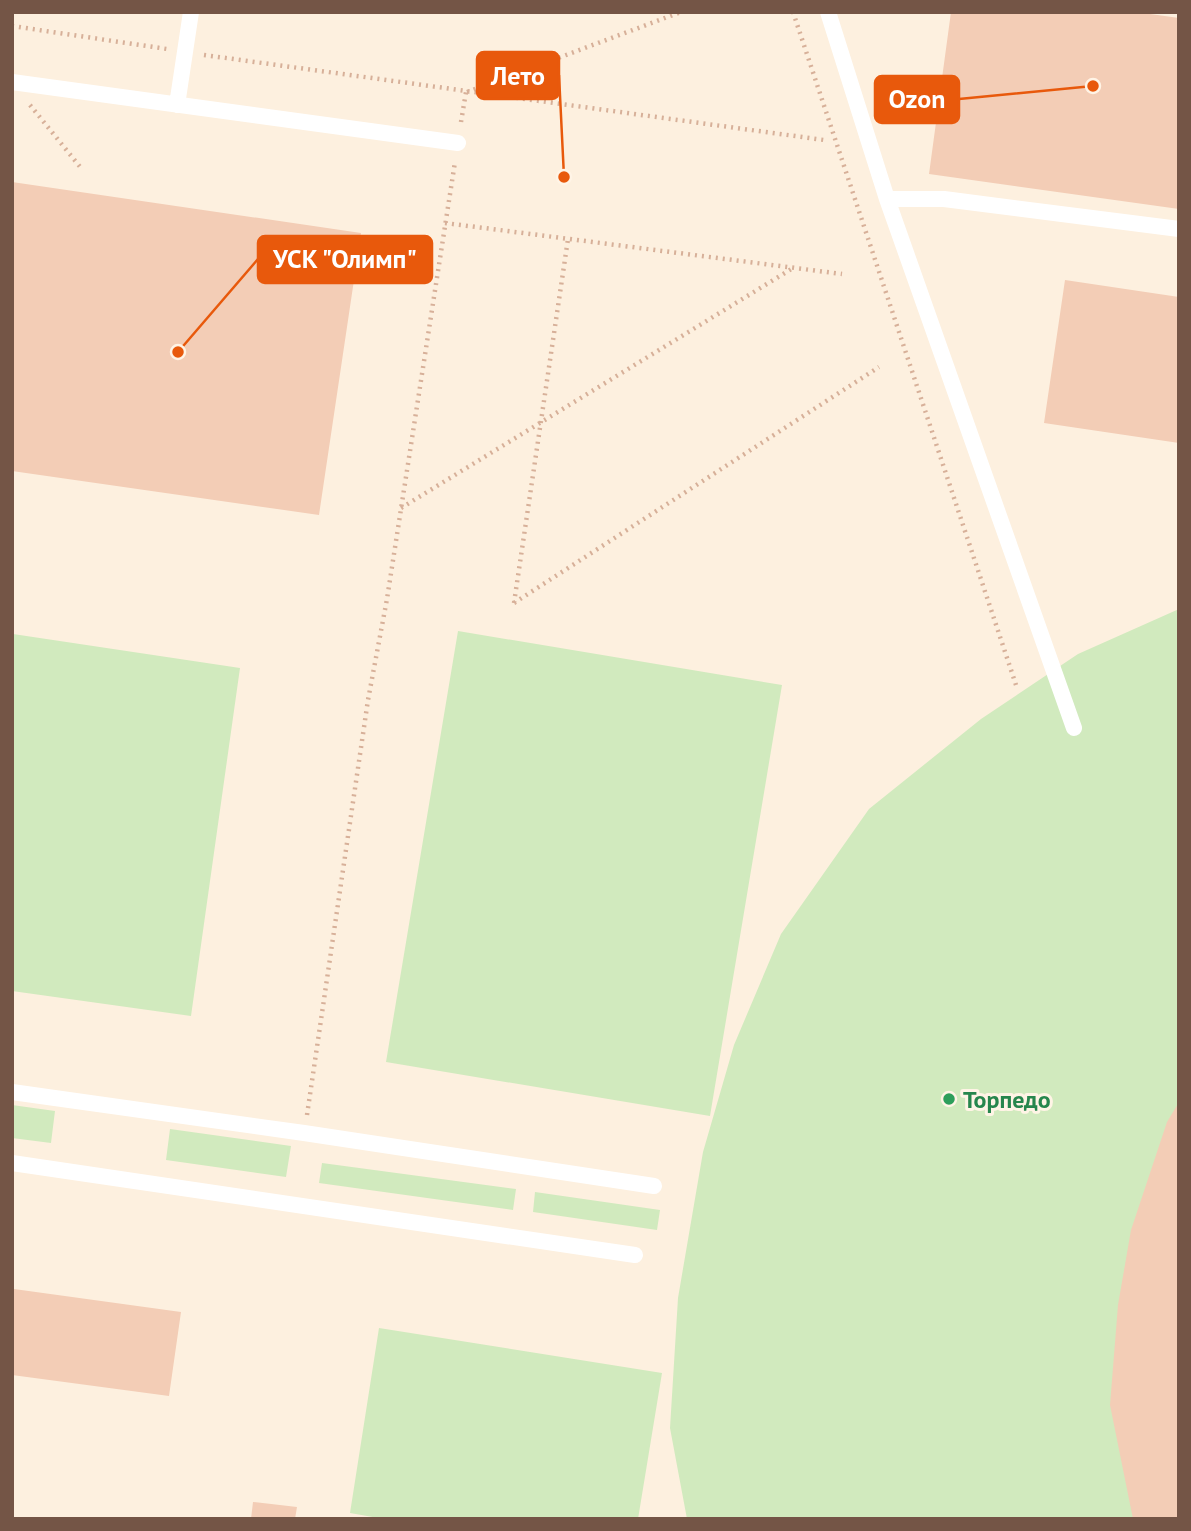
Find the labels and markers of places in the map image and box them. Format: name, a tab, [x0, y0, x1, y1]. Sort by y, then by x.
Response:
callout: Лето	[477, 52, 559, 99]
callout: Ozon	[875, 76, 959, 123]
callout: УСК "Олимп"	[258, 236, 432, 283]
place label: Торпедо	[963, 1084, 1051, 1115]
marker: Торпедо	[941, 1091, 957, 1107]

